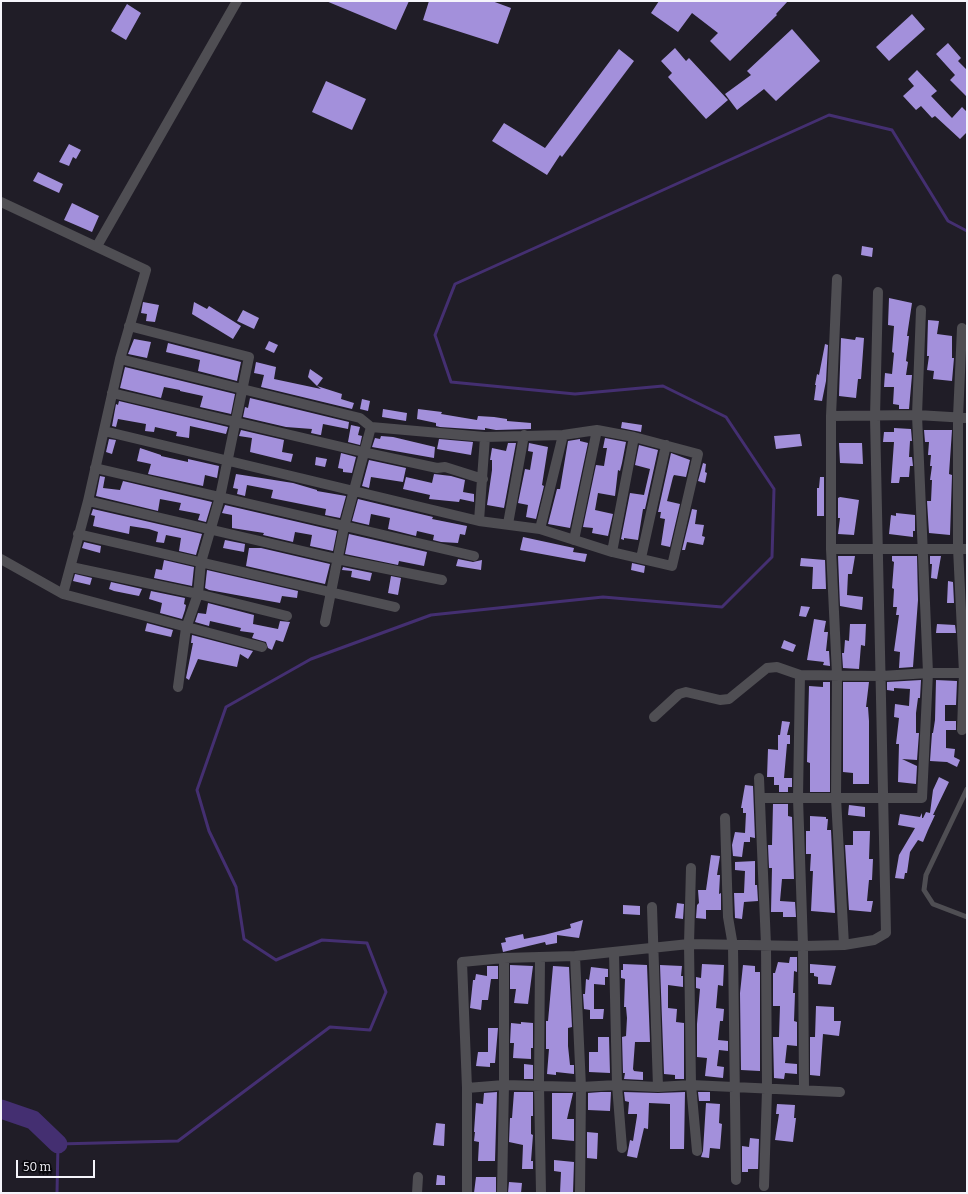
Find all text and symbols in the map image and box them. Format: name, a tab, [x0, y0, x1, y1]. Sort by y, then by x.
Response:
scale bar	[18, 1152, 97, 1178]
text: 50 m	[23, 1160, 51, 1174]

